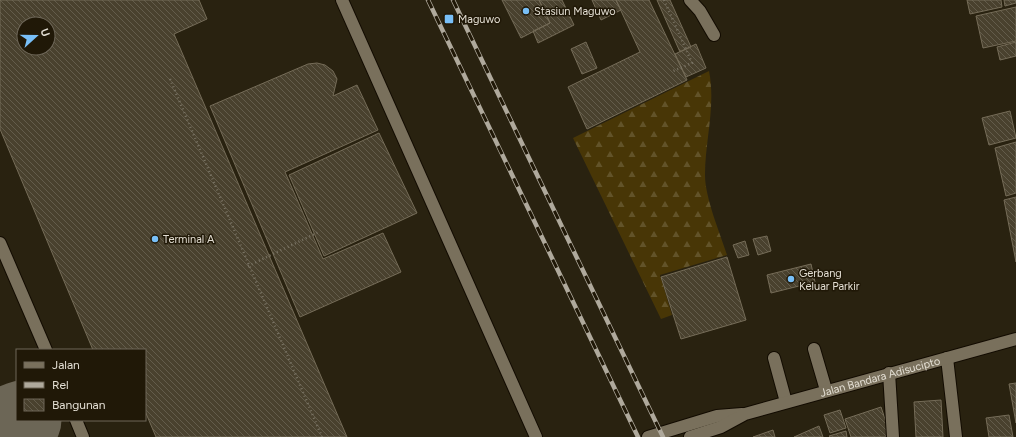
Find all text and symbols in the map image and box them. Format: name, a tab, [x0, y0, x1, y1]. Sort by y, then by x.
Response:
place label: Stasiun Maguwo	[534, 5, 616, 18]
marker: Stasiun Maguwo	[521, 6, 531, 16]
marker: Maguwo	[443, 13, 455, 25]
place label: Maguwo	[458, 13, 500, 26]
north arrow	[16, 16, 56, 56]
text: U	[37, 27, 52, 39]
place label: Terminal A	[163, 233, 215, 246]
marker: Terminal A	[150, 234, 160, 244]
place label: Gerbang Keluar Parkir	[799, 267, 860, 293]
marker: Gerbang Keluar Parkir	[786, 274, 796, 284]
legend	[16, 349, 146, 421]
street label: Jalan Bandara Adisucipto	[819, 354, 942, 399]
text: Jalan	[52, 358, 80, 372]
text: Rel	[52, 378, 69, 392]
text: Bangunan	[52, 398, 106, 412]

